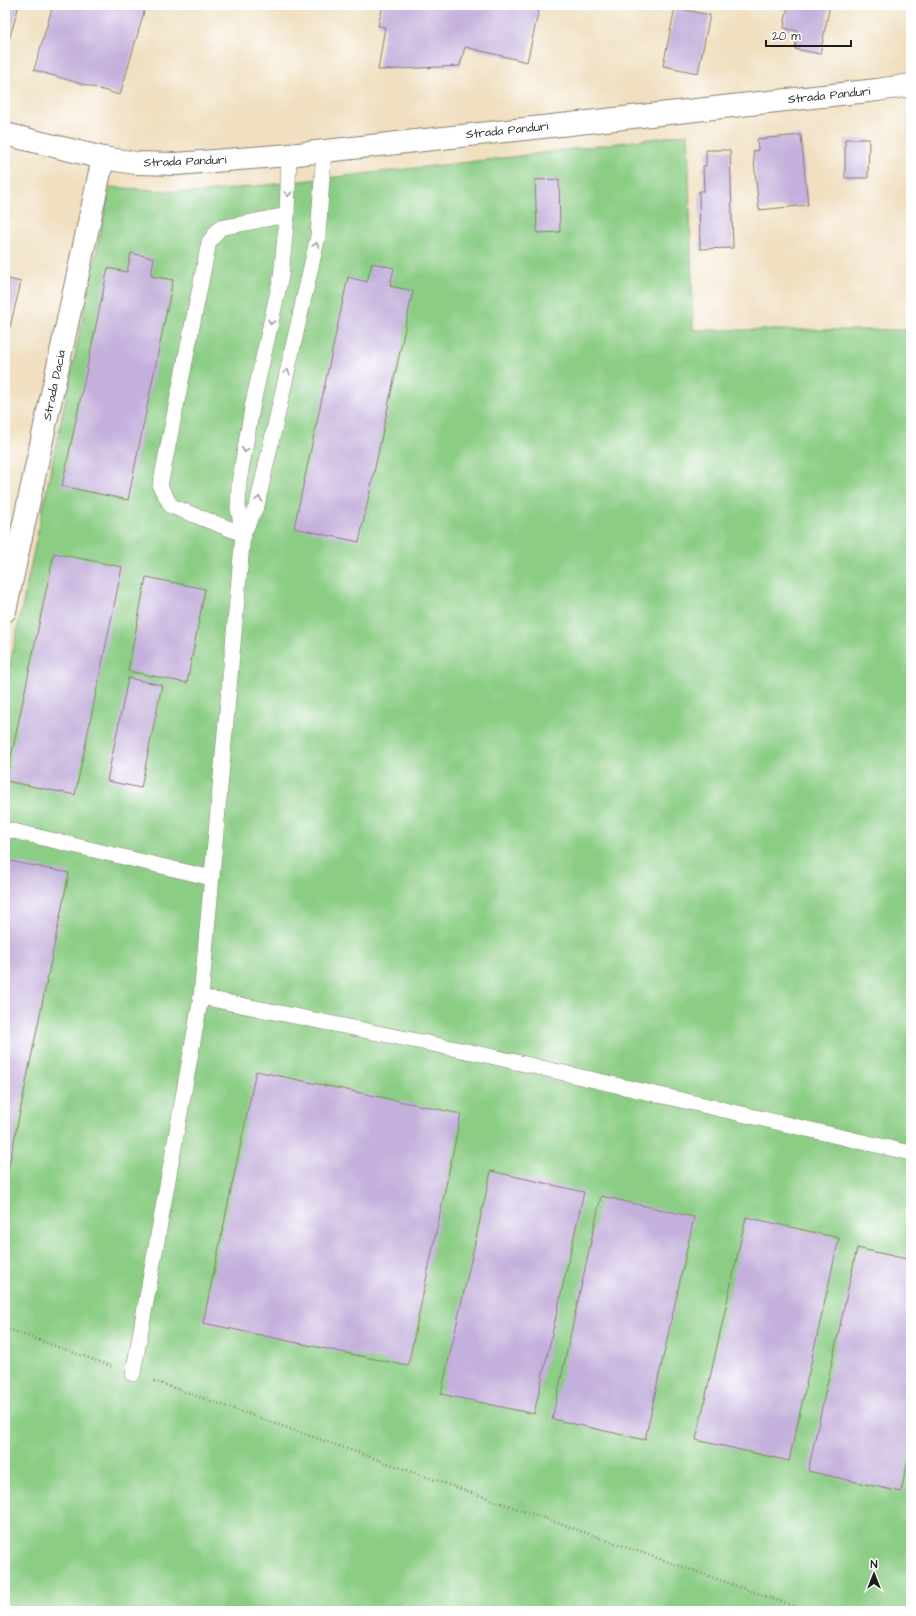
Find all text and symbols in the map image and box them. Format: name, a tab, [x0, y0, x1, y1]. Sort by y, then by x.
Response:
scale bar	[766, 22, 851, 48]
text: 20 m	[772, 28, 801, 45]
street label: Strada Panduri	[787, 83, 871, 108]
street label: Strada Panduri	[465, 118, 549, 143]
street label: Strada Panduri	[143, 152, 227, 171]
one-way arrow	[284, 191, 292, 197]
one-way arrow	[312, 242, 320, 248]
one-way arrow	[268, 319, 276, 325]
street label: Strada Dacia	[39, 348, 70, 422]
one-way arrow	[283, 369, 291, 375]
one-way arrow	[241, 446, 249, 453]
one-way arrow	[254, 495, 262, 502]
north arrow	[854, 1554, 894, 1594]
text: N	[871, 1557, 878, 1572]

